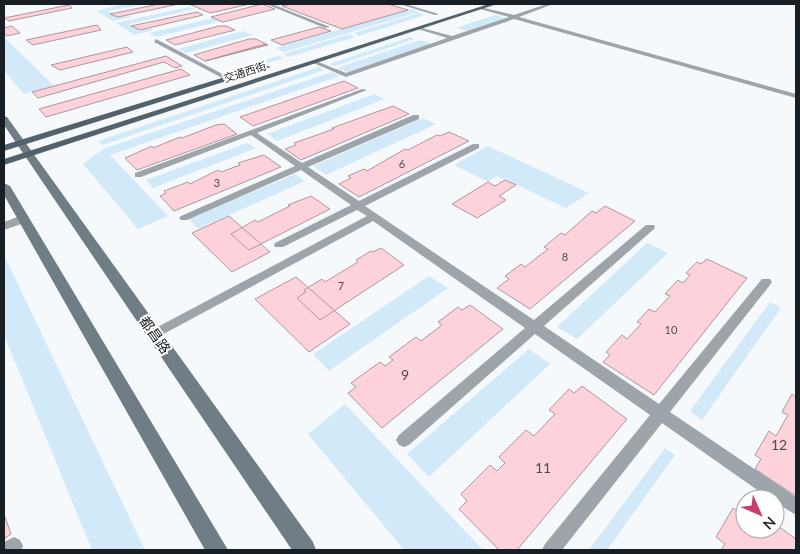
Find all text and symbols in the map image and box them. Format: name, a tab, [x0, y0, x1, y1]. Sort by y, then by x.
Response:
street label: 交通西街	[222, 59, 268, 85]
house number: 6	[399, 157, 405, 170]
house number: 3	[214, 176, 220, 189]
house number: 8	[562, 250, 568, 263]
house number: 7	[338, 279, 344, 292]
street label: 都昌路	[136, 313, 174, 357]
house number: 10	[665, 323, 678, 336]
house number: 9	[401, 366, 409, 383]
house number: 12	[771, 436, 787, 453]
house number: 11	[535, 459, 551, 476]
north arrow	[735, 489, 785, 539]
text: N	[760, 514, 779, 533]

